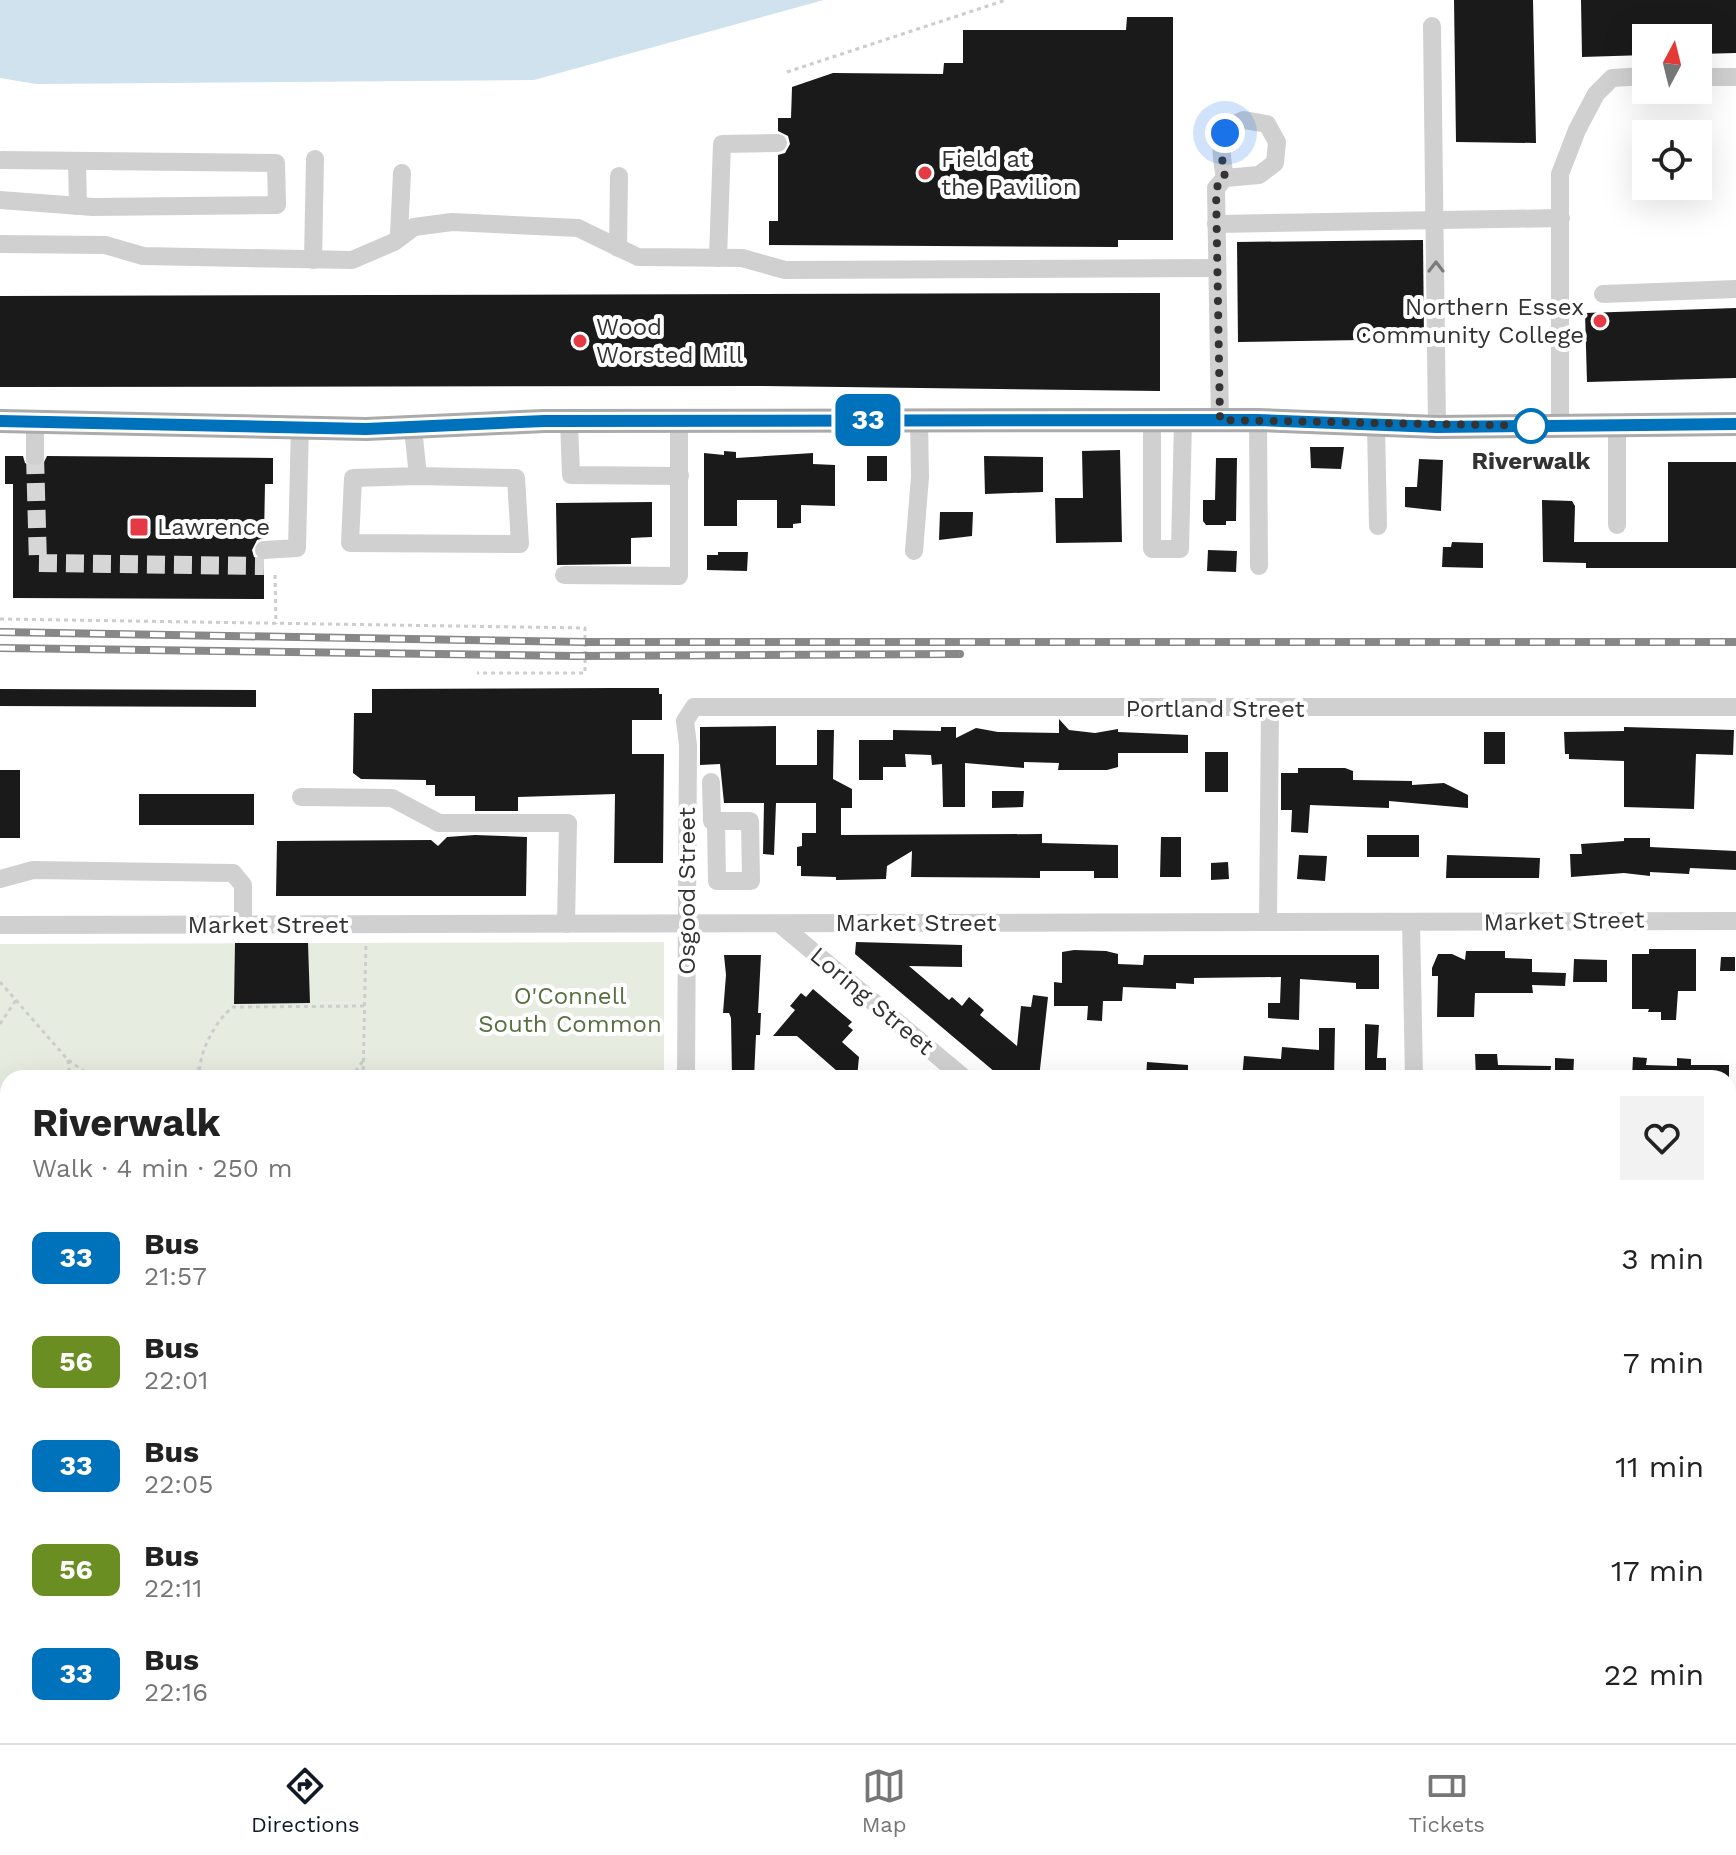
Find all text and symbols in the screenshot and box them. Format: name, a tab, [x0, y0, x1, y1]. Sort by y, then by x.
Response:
north arrow	[1632, 24, 1712, 104]
map controls	[1632, 24, 1712, 200]
your location	[1205, 113, 1245, 153]
button: locate	[1632, 120, 1712, 200]
place label: Field at the Pavilion	[941, 145, 1078, 201]
marker: Field at the Pavilion	[916, 164, 934, 182]
one-way arrow	[1427, 260, 1445, 273]
place label: Northern Essex Community College	[1355, 293, 1584, 349]
marker: Northern Essex Community College	[1591, 312, 1609, 330]
place label: Wood Worsted Mill	[596, 313, 744, 369]
marker: Wood Worsted Mill	[571, 332, 589, 350]
line badge: 33	[832, 394, 904, 446]
text: 33	[851, 403, 885, 436]
marker: Riverwalk	[1514, 409, 1548, 443]
place label: Riverwalk	[1471, 447, 1591, 475]
place label: Lawrence	[157, 513, 270, 541]
marker: Lawrence	[128, 516, 150, 538]
street label: Portland Street	[1125, 695, 1305, 723]
street label: Osgood Street	[673, 807, 701, 975]
street label: Market Street	[1483, 906, 1645, 936]
street label: Market Street	[836, 909, 996, 937]
street label: Market Street	[188, 911, 348, 939]
street label: Loring Street	[805, 941, 939, 1061]
park label: O'Connell South Common	[478, 982, 662, 1038]
button: heart	[1620, 1096, 1704, 1180]
text: Riverwalk	[32, 1101, 221, 1145]
text: Walk · 4 min · 250 m	[32, 1153, 293, 1183]
text: Bus	[144, 1226, 199, 1261]
text: 33	[59, 1241, 93, 1274]
text: 3 min	[1621, 1241, 1704, 1276]
text: 21:57	[144, 1261, 207, 1291]
text: Bus	[144, 1330, 199, 1365]
text: 56	[59, 1345, 93, 1378]
text: 7 min	[1623, 1345, 1704, 1380]
text: 22:01	[144, 1365, 208, 1395]
text: Bus	[144, 1434, 199, 1469]
text: 33	[59, 1449, 93, 1482]
text: 11 min	[1615, 1449, 1704, 1484]
text: 22:05	[144, 1469, 213, 1499]
text: Bus	[144, 1538, 199, 1573]
text: 56	[59, 1553, 93, 1586]
text: 17 min	[1611, 1553, 1704, 1588]
text: 22:11	[144, 1573, 202, 1603]
text: Bus	[144, 1642, 199, 1677]
text: 33	[59, 1657, 93, 1690]
text: 22 min	[1604, 1657, 1704, 1692]
text: 22:16	[144, 1677, 208, 1707]
tab: Directions	[251, 1764, 360, 1837]
tab: Map	[862, 1764, 907, 1837]
tab: Tickets	[1409, 1764, 1485, 1837]

